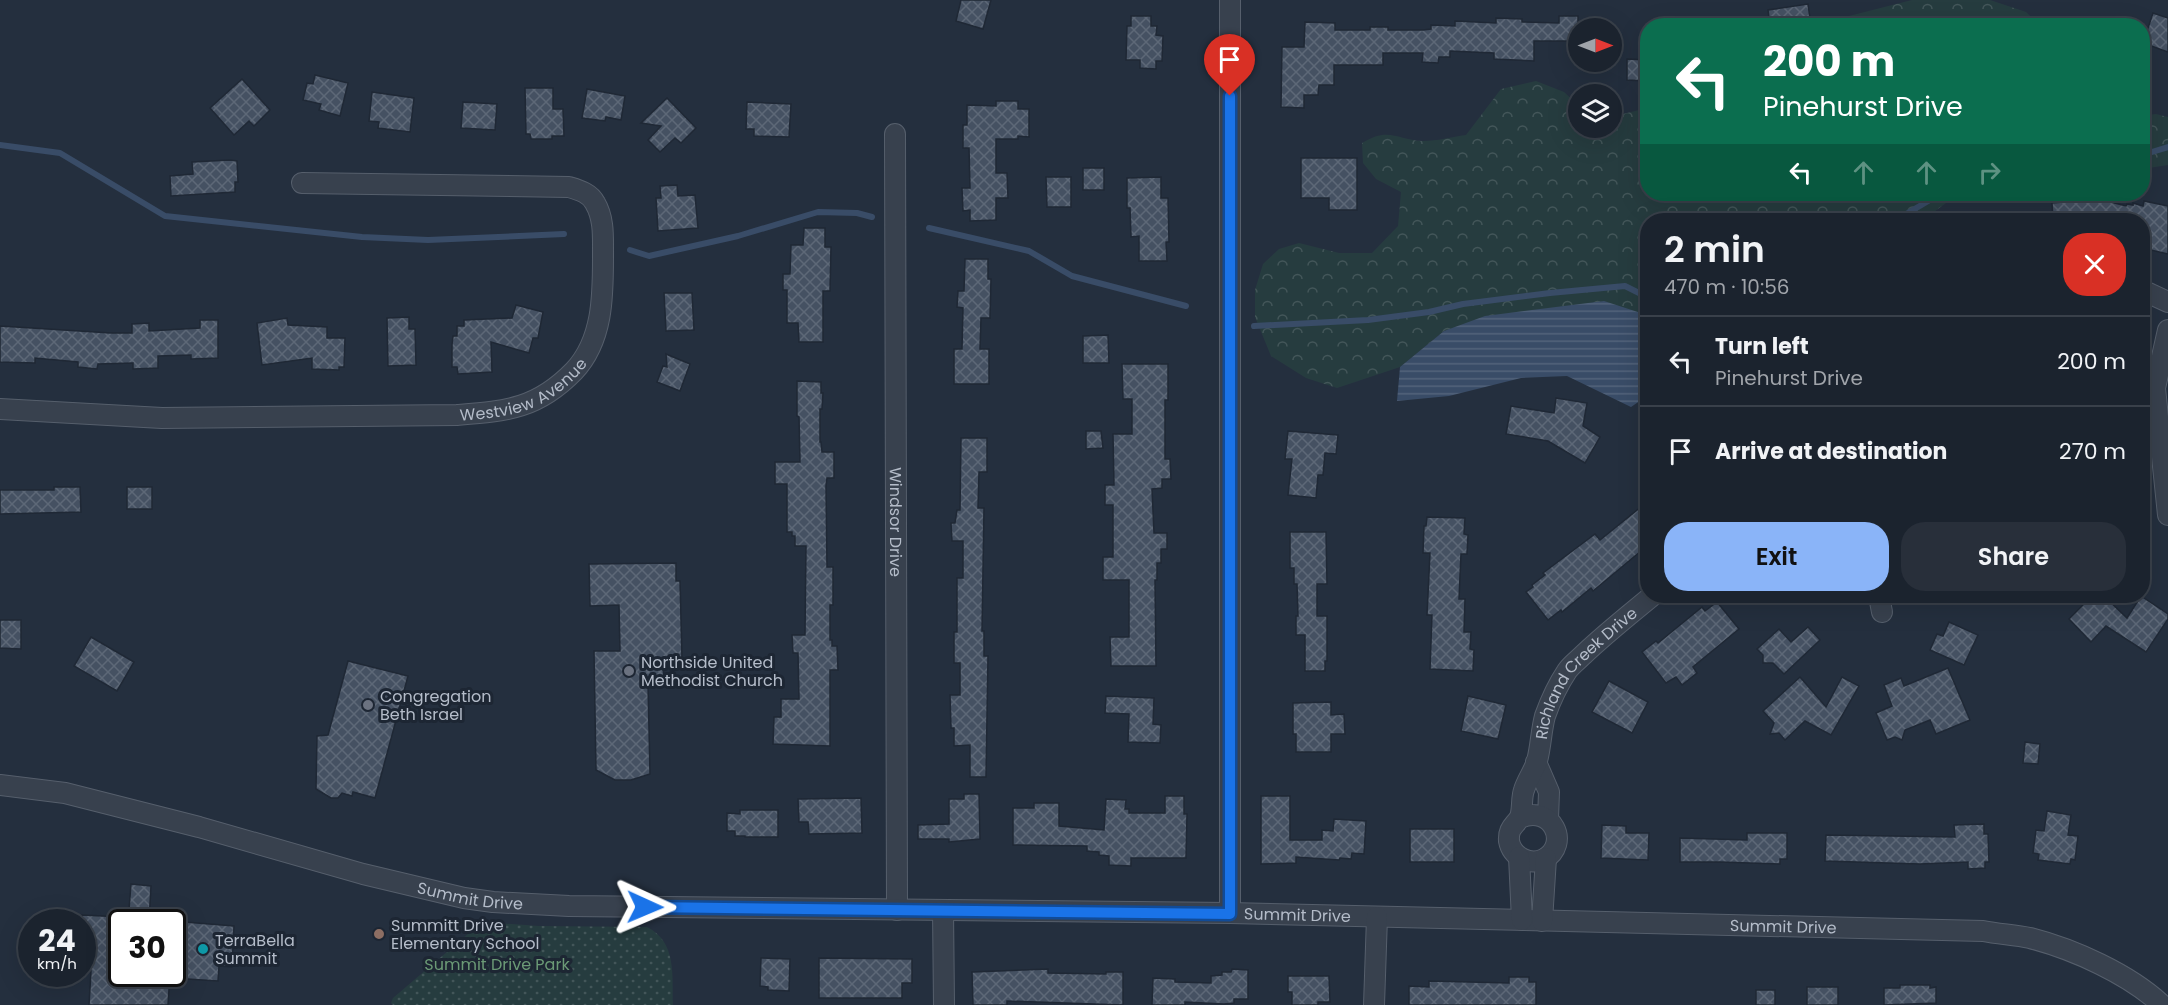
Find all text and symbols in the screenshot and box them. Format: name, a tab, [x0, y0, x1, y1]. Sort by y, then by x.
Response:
north arrow	[1568, 18, 1622, 72]
map controls	[1568, 18, 1622, 138]
text: 200 m	[1763, 32, 1895, 91]
pin	[1204, 34, 1255, 96]
icon: left	[1664, 42, 1742, 120]
icon: arrive	[1213, 43, 1246, 76]
button: layers	[1568, 84, 1622, 138]
text: Pinehurst Drive	[1763, 88, 1963, 125]
icon: left	[1784, 156, 1817, 189]
icon: ahead	[1847, 156, 1880, 189]
icon: ahead	[1910, 156, 1943, 189]
icon: right	[1973, 156, 2006, 189]
text: 2 min	[1664, 224, 1765, 275]
button: close	[2063, 233, 2126, 296]
text: 470 m · 10:56	[1664, 273, 1789, 301]
text: Turn left	[1715, 331, 1809, 362]
icon: left	[1664, 345, 1697, 378]
text: 200 m	[2057, 346, 2126, 377]
street label: Westview Avenue	[459, 353, 593, 427]
text: Pinehurst Drive	[1715, 364, 1863, 392]
icon: arrive	[1664, 435, 1697, 468]
text: Arrive at destination	[1715, 436, 1947, 467]
text: 270 m	[2059, 436, 2126, 467]
street label: Windsor Drive	[884, 467, 907, 577]
button: Exit	[1664, 522, 1889, 591]
button: Share	[1901, 522, 2126, 591]
street label: Richland Creek Drive	[1530, 602, 1642, 741]
place label: Northside United Methodist Church	[641, 651, 783, 692]
marker: Northside United Methodist Church	[622, 664, 636, 678]
place label: Congregation Beth Israel	[380, 685, 491, 726]
marker: Congregation Beth Israel	[361, 698, 375, 712]
position arrow	[613, 875, 677, 939]
street label: Summit Drive	[415, 876, 524, 916]
street label: Summit Drive	[1244, 902, 1351, 928]
speed limit sign: 30	[108, 909, 186, 987]
place label: Summitt Drive Elementary School	[391, 914, 539, 955]
street label: Summit Drive	[1730, 914, 1837, 940]
text: 24	[38, 919, 76, 962]
marker: Summitt Drive Elementary School	[372, 927, 386, 941]
place label: TerraBella Summit	[215, 929, 295, 970]
marker: TerraBella Summit	[196, 942, 210, 956]
text: km/h	[37, 953, 77, 974]
park label: Summit Drive Park	[424, 953, 570, 976]

